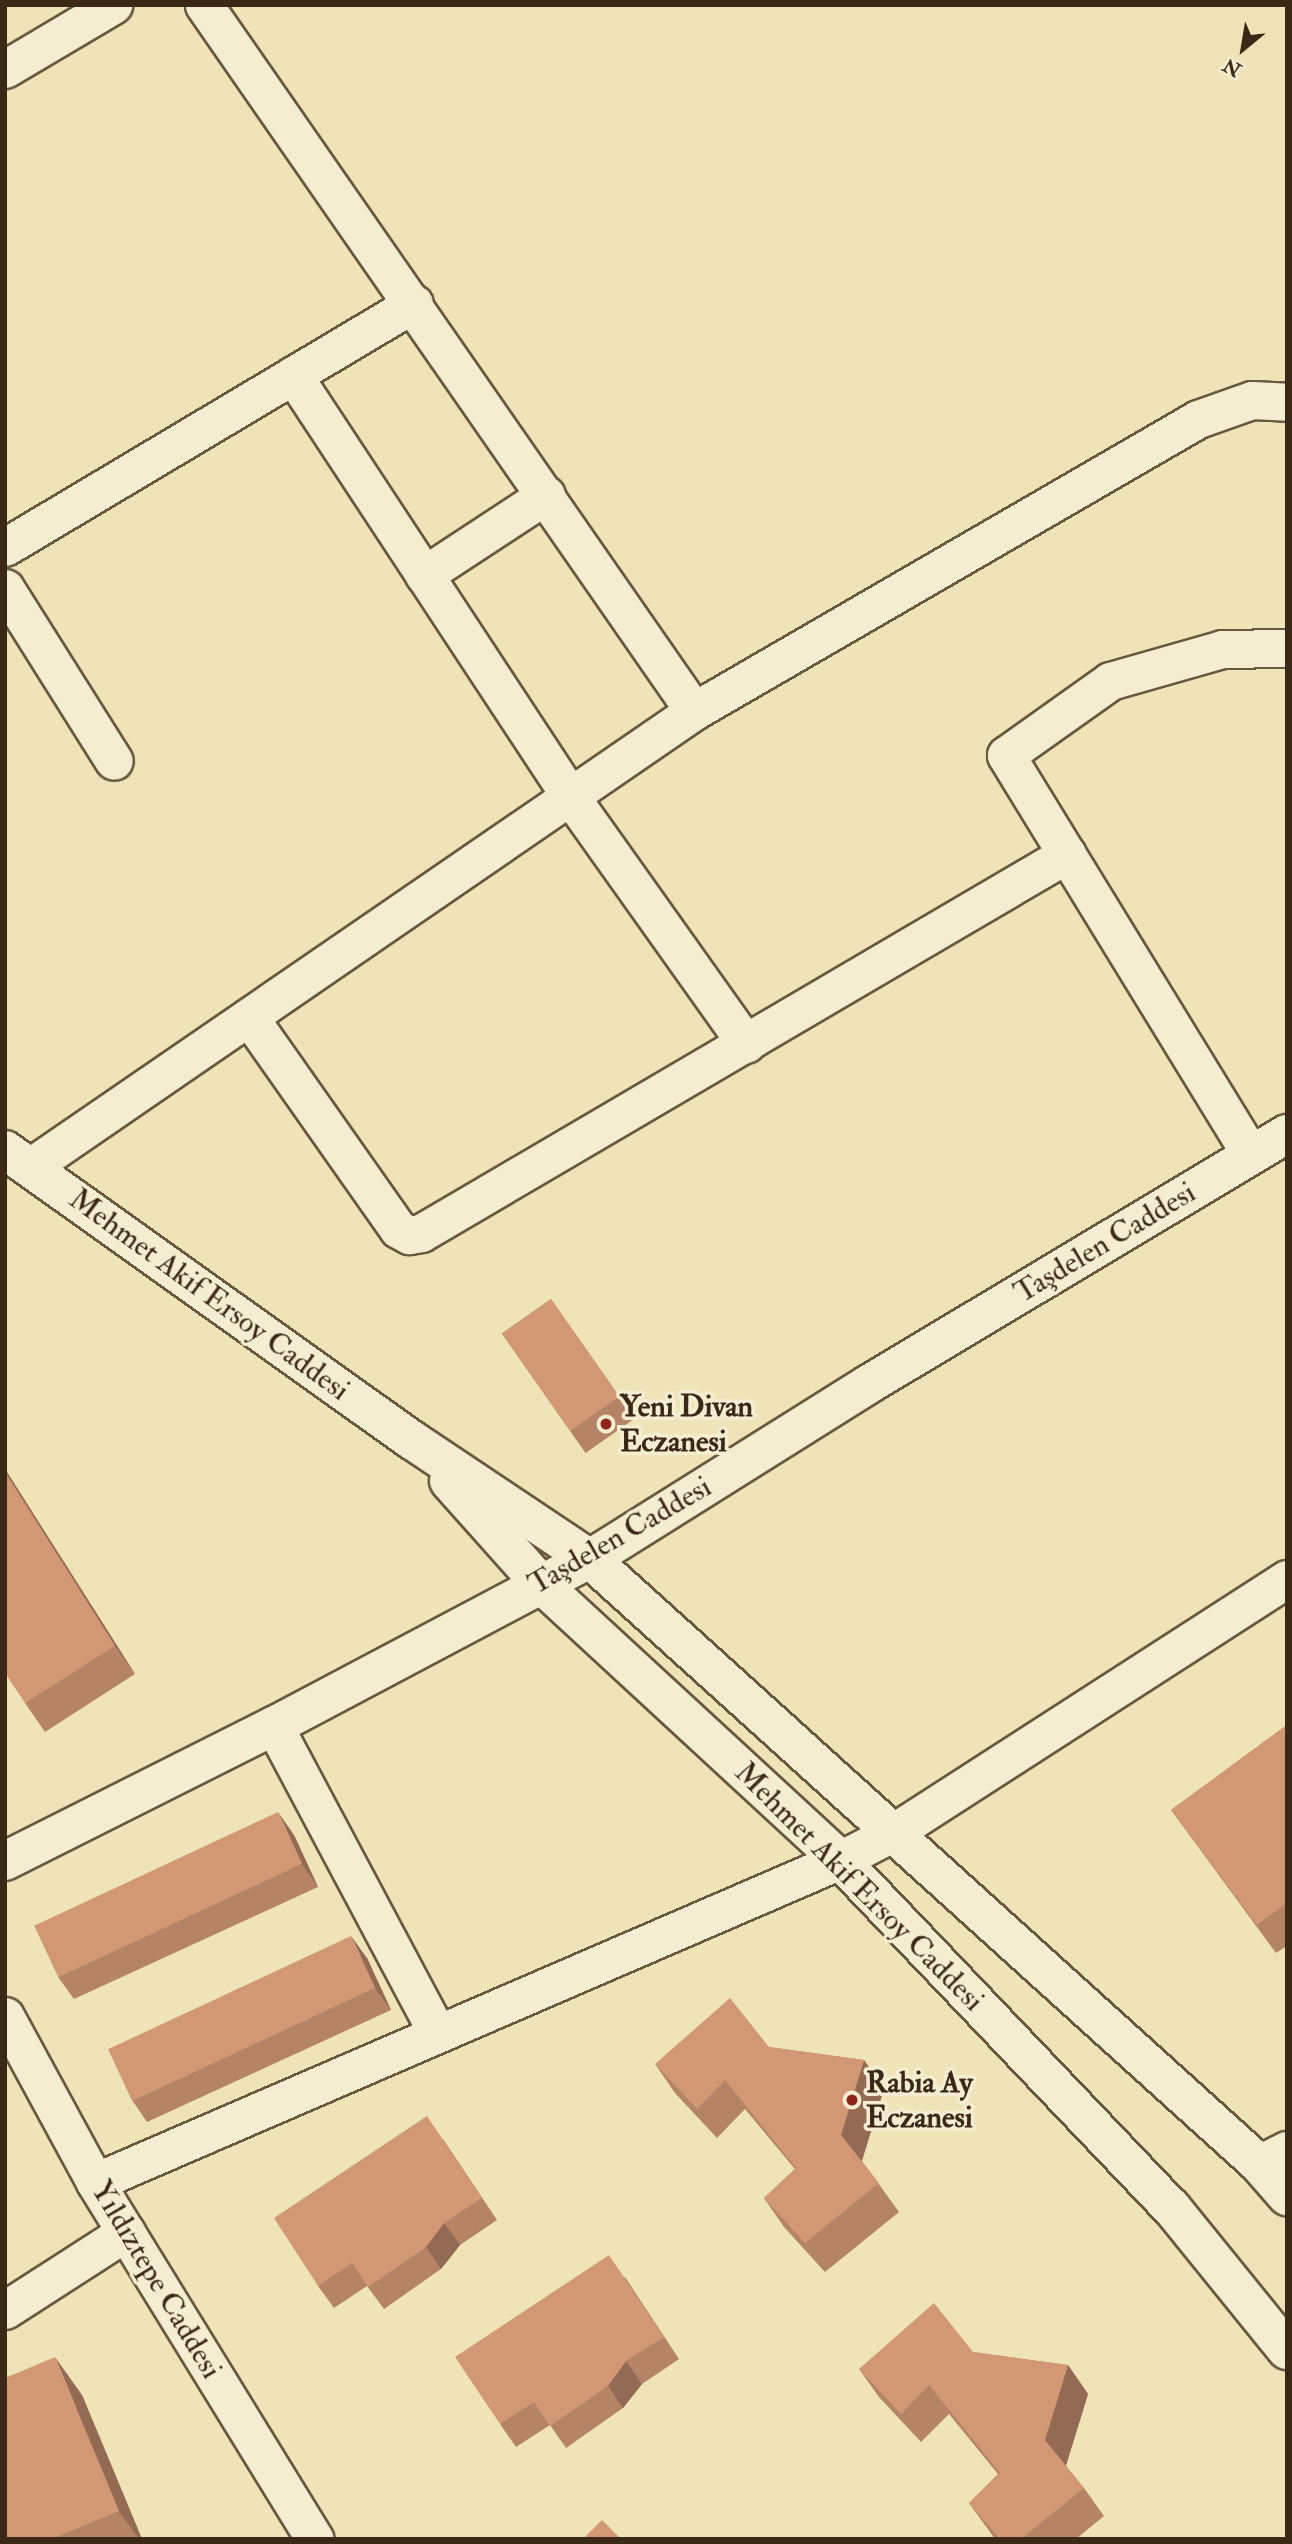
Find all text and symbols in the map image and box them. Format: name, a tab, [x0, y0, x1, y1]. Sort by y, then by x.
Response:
north arrow	[1208, 14, 1278, 84]
text: N	[1219, 53, 1246, 82]
street label: Taşdelen Caddesi	[1008, 1175, 1202, 1311]
street label: Mehmet Akif Ersoy Caddesi	[62, 1181, 356, 1409]
place label: Yeni Divan Eczanesi	[620, 1389, 753, 1460]
marker: Yeni Divan Eczanesi	[598, 1416, 614, 1432]
street label: Taşdelen Caddesi	[522, 1469, 718, 1603]
street label: Mehmet Akif Ersoy Caddesi	[727, 1755, 991, 2019]
place label: Rabia Ay Eczanesi	[866, 2065, 973, 2136]
marker: Rabia Ay Eczanesi	[844, 2092, 860, 2108]
street label: Yıldıztepe Caddesi	[83, 2175, 229, 2385]

